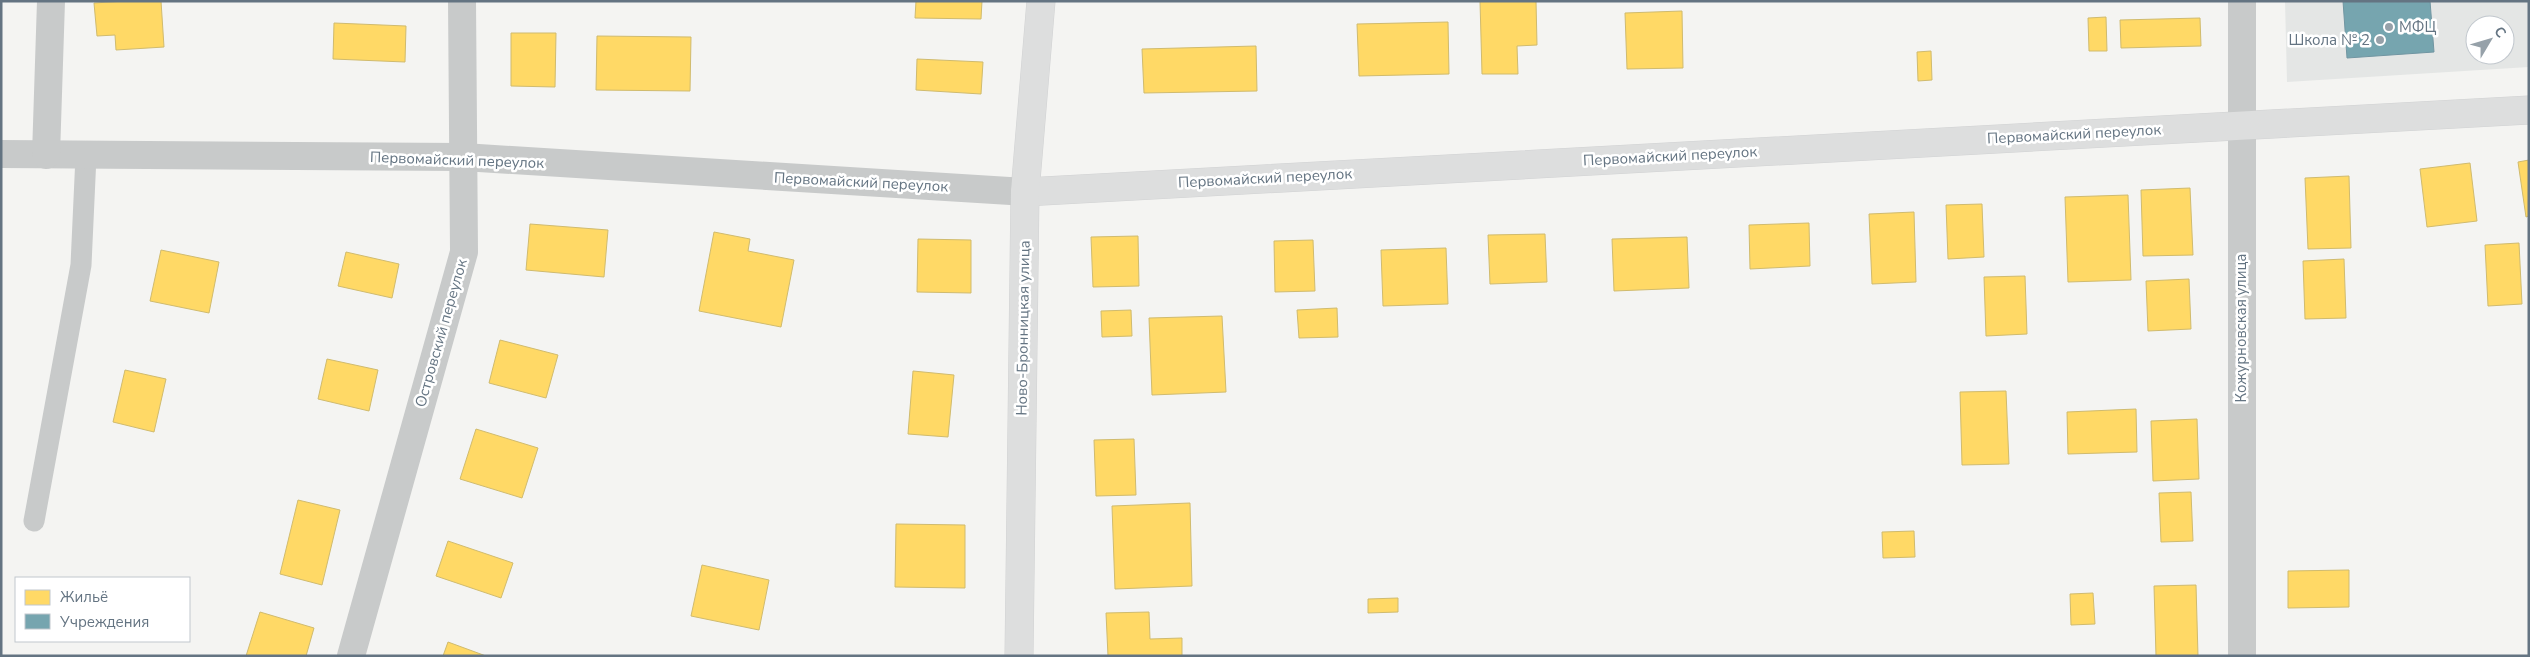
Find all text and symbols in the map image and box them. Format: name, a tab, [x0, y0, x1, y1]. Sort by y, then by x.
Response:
north arrow	[2465, 15, 2515, 65]
place label: МФЦ	[2399, 17, 2437, 37]
marker: МФЦ	[2383, 21, 2395, 33]
text: С	[2489, 23, 2511, 42]
place label: Школа № 2	[2288, 30, 2370, 50]
marker: Школа № 2	[2374, 34, 2386, 46]
street label: Первомайский переулок	[1986, 119, 2162, 149]
street label: Первомайский переулок	[1582, 141, 1758, 171]
street label: Первомайский переулок	[370, 147, 545, 173]
street label: Первомайский переулок	[1177, 163, 1353, 193]
street label: Первомайский переулок	[773, 167, 949, 197]
street label: Ново-Бронницкая улица	[1011, 240, 1035, 416]
street label: Кожурновская улица	[2231, 254, 2251, 402]
street label: Островский переулок	[410, 256, 472, 410]
legend	[15, 577, 190, 642]
text: Жильё	[60, 587, 108, 607]
text: Учреждения	[59, 612, 149, 632]

